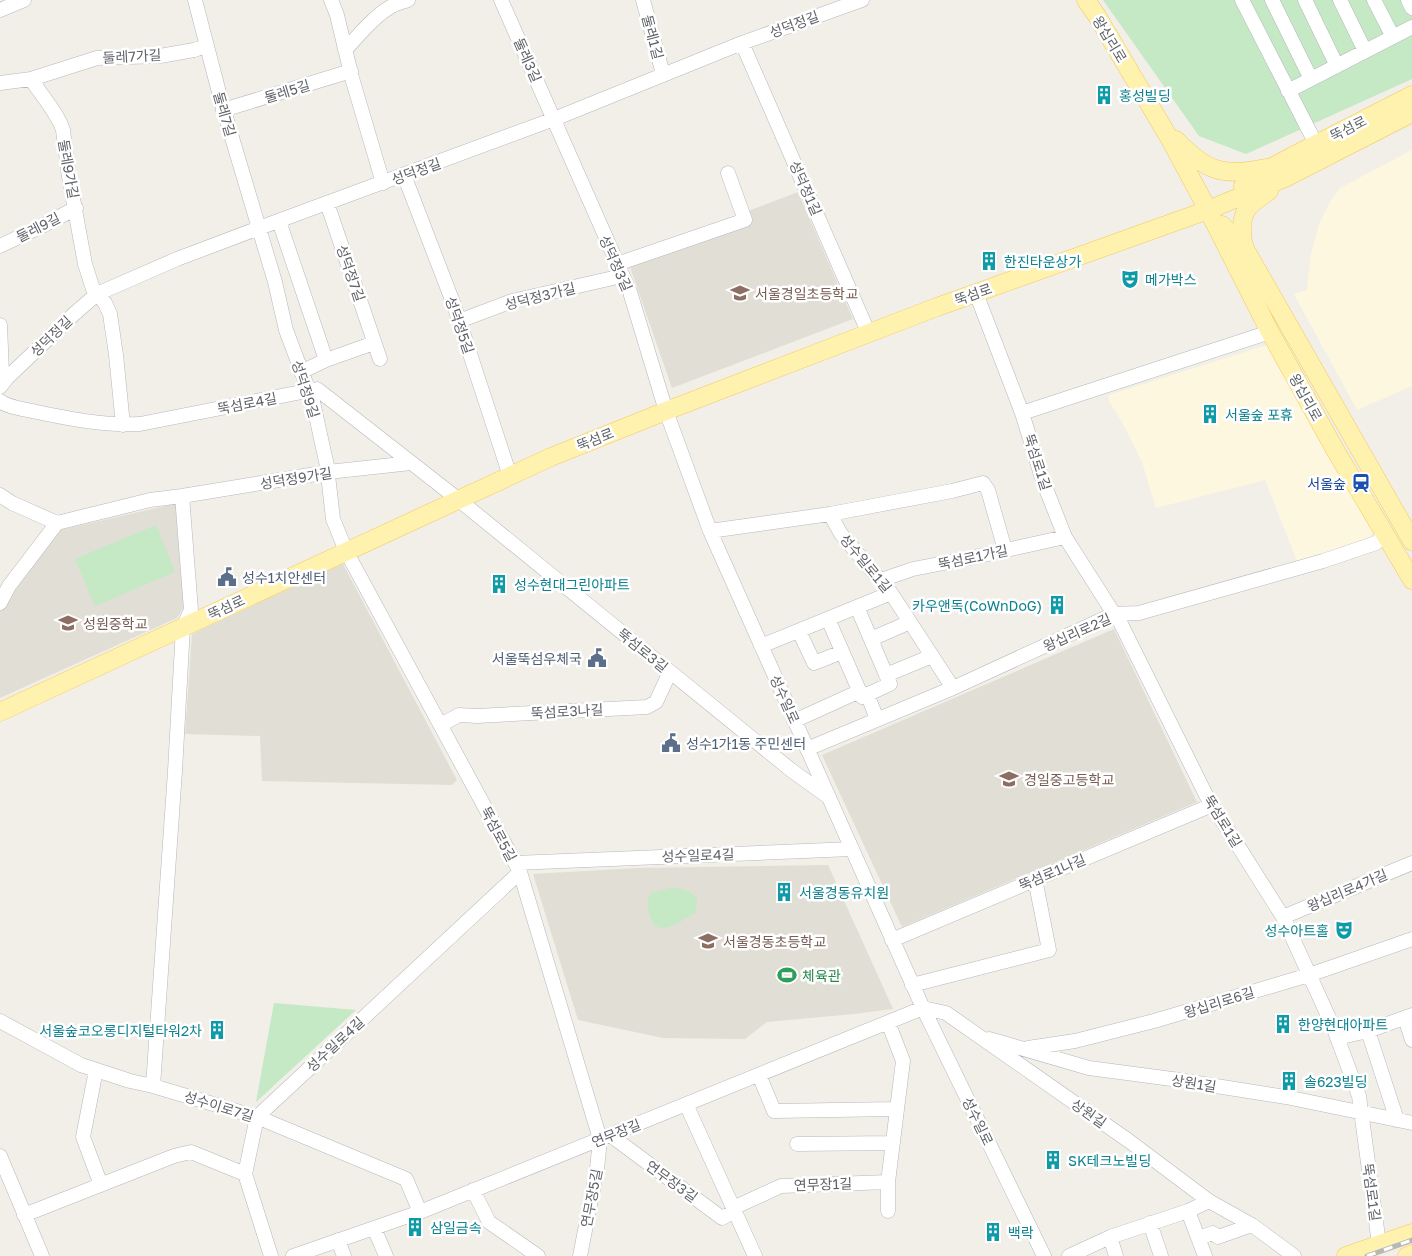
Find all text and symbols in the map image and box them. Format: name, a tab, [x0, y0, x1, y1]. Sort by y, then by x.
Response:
street label: 성덕정길	[767, 7, 821, 41]
street label: 둘레1길	[639, 13, 667, 61]
street label: 왕십리로	[1089, 13, 1131, 66]
street label: 둘레3길	[511, 35, 545, 85]
street label: 둘레7가길	[102, 46, 162, 66]
street label: 둘레5길	[262, 76, 312, 106]
building icon: 홍성빌딩	[1093, 84, 1115, 106]
place label: 홍성빌딩	[1119, 87, 1171, 104]
street label: 둘레7길	[210, 90, 240, 138]
street label: 뚝섬로	[1327, 112, 1369, 144]
street label: 둘레9가길	[55, 138, 83, 200]
street label: 성덕정길	[389, 154, 443, 188]
street label: 성덕정1길	[786, 158, 826, 218]
street label: 둘레9길	[13, 209, 63, 245]
street label: 성덕정3길	[596, 232, 636, 294]
street label: 성덕정7길	[333, 242, 369, 304]
building icon: 한진타운상가	[978, 250, 1000, 272]
place label: 한진타운상가	[1004, 253, 1081, 270]
theatre icon: 메가박스	[1119, 268, 1141, 290]
place label: 메가박스	[1145, 271, 1197, 288]
street label: 성덕정3가길	[503, 279, 577, 313]
street label: 뚝섬로	[952, 279, 994, 309]
school or university icon: 서울경일초등학교	[729, 282, 751, 304]
place label: 서울경일초등학교	[755, 285, 858, 302]
street label: 성덕정5길	[442, 294, 478, 356]
street label: 성덕정길	[27, 312, 75, 360]
street label: 성덕정9길	[289, 358, 323, 420]
street label: 왕십리로	[1286, 370, 1326, 424]
street label: 뚝섬로4길	[216, 389, 278, 417]
building icon: 서울숲 포휴	[1199, 403, 1221, 425]
place label: 서울숲 포휴	[1225, 406, 1293, 423]
street label: 뚝섬로	[574, 424, 616, 454]
street label: 뚝섬로1길	[1021, 432, 1055, 492]
street label: 성덕정9가길	[259, 464, 333, 492]
station icon: 서울숲	[1350, 472, 1372, 494]
place label: 서울숲	[1307, 475, 1346, 492]
street label: 성수일로1길	[837, 530, 895, 596]
street label: 뚝섬로1가길	[936, 541, 1010, 573]
public building icon: 성수1치안센터	[216, 566, 238, 588]
place label: 성수1치안센터	[242, 569, 326, 586]
building icon: 성수현대그린아파트	[488, 573, 510, 595]
place label: 성수현대그린아파트	[514, 576, 630, 593]
street label: 뚝섬로	[205, 591, 247, 623]
building icon: 카우앤독(CoWnDoG)	[1046, 594, 1068, 616]
place label: 카우앤독(CoWnDoG)	[912, 597, 1042, 614]
street label: 왕십리로2길	[1040, 609, 1114, 655]
school or university icon: 성원중학교	[57, 612, 79, 634]
place label: 성원중학교	[83, 615, 148, 632]
street label: 뚝섬로3길	[614, 625, 672, 675]
public building icon: 서울뚝섬우체국	[586, 647, 608, 669]
place label: 서울뚝섬우체국	[492, 650, 582, 667]
street label: 성수일로	[767, 672, 803, 726]
street label: 뚝섬로3나길	[530, 701, 604, 721]
public building icon: 성수1가1동 주민센터	[660, 732, 682, 754]
place label: 성수1가1동 주민센터	[686, 735, 806, 752]
school or university icon: 경일중고등학교	[998, 768, 1020, 790]
place label: 경일중고등학교	[1024, 771, 1114, 788]
street label: 뚝섬로1길	[1200, 792, 1246, 850]
street label: 뚝섬로5길	[477, 804, 521, 864]
street label: 성수일로4길	[661, 845, 735, 865]
street label: 뚝섬로1나길	[1016, 850, 1088, 894]
street label: 왕십리로4가길	[1304, 865, 1390, 915]
building icon: 서울경동유치원	[773, 881, 795, 903]
place label: 서울경동유치원	[799, 884, 889, 901]
theatre icon: 성수아트홀	[1333, 919, 1355, 941]
place label: 성수아트홀	[1265, 922, 1329, 939]
school or university icon: 서울경동초등학교	[697, 930, 719, 952]
place label: 서울경동초등학교	[723, 933, 826, 950]
sports icon: 체육관	[776, 964, 798, 986]
place label: 체육관	[802, 967, 841, 984]
street label: 왕십리로6길	[1182, 983, 1256, 1021]
street label: 성수일로4길	[303, 1013, 367, 1075]
building icon: 한양현대아파트	[1272, 1013, 1294, 1035]
place label: 한양현대아파트	[1298, 1016, 1388, 1033]
building icon: 서울숲코오롱디지털타워2차	[206, 1019, 228, 1041]
place label: 서울숲코오롱디지털타워2차	[39, 1022, 202, 1039]
building icon: 솔623빌딩	[1278, 1070, 1300, 1092]
street label: 상원1길	[1170, 1071, 1218, 1095]
place label: 솔623빌딩	[1304, 1073, 1367, 1090]
street label: 성수이로7길	[182, 1087, 256, 1125]
street label: 성수일로	[959, 1094, 997, 1148]
street label: 상원길	[1068, 1095, 1110, 1131]
street label: 연무장길	[589, 1115, 643, 1151]
building icon: SK테크노빌딩	[1042, 1149, 1064, 1171]
place label: SK테크노빌딩	[1068, 1152, 1151, 1169]
street label: 연무장3길	[643, 1157, 701, 1205]
street label: 뚝섬로1길	[1360, 1162, 1384, 1222]
street label: 연무장5길	[577, 1167, 605, 1229]
street label: 연무장1길	[794, 1174, 852, 1194]
building icon: 삼일금속	[404, 1216, 426, 1238]
place label: 삼일금속	[430, 1219, 482, 1236]
building icon: 백락	[982, 1221, 1004, 1243]
place label: 백락	[1008, 1224, 1034, 1241]

